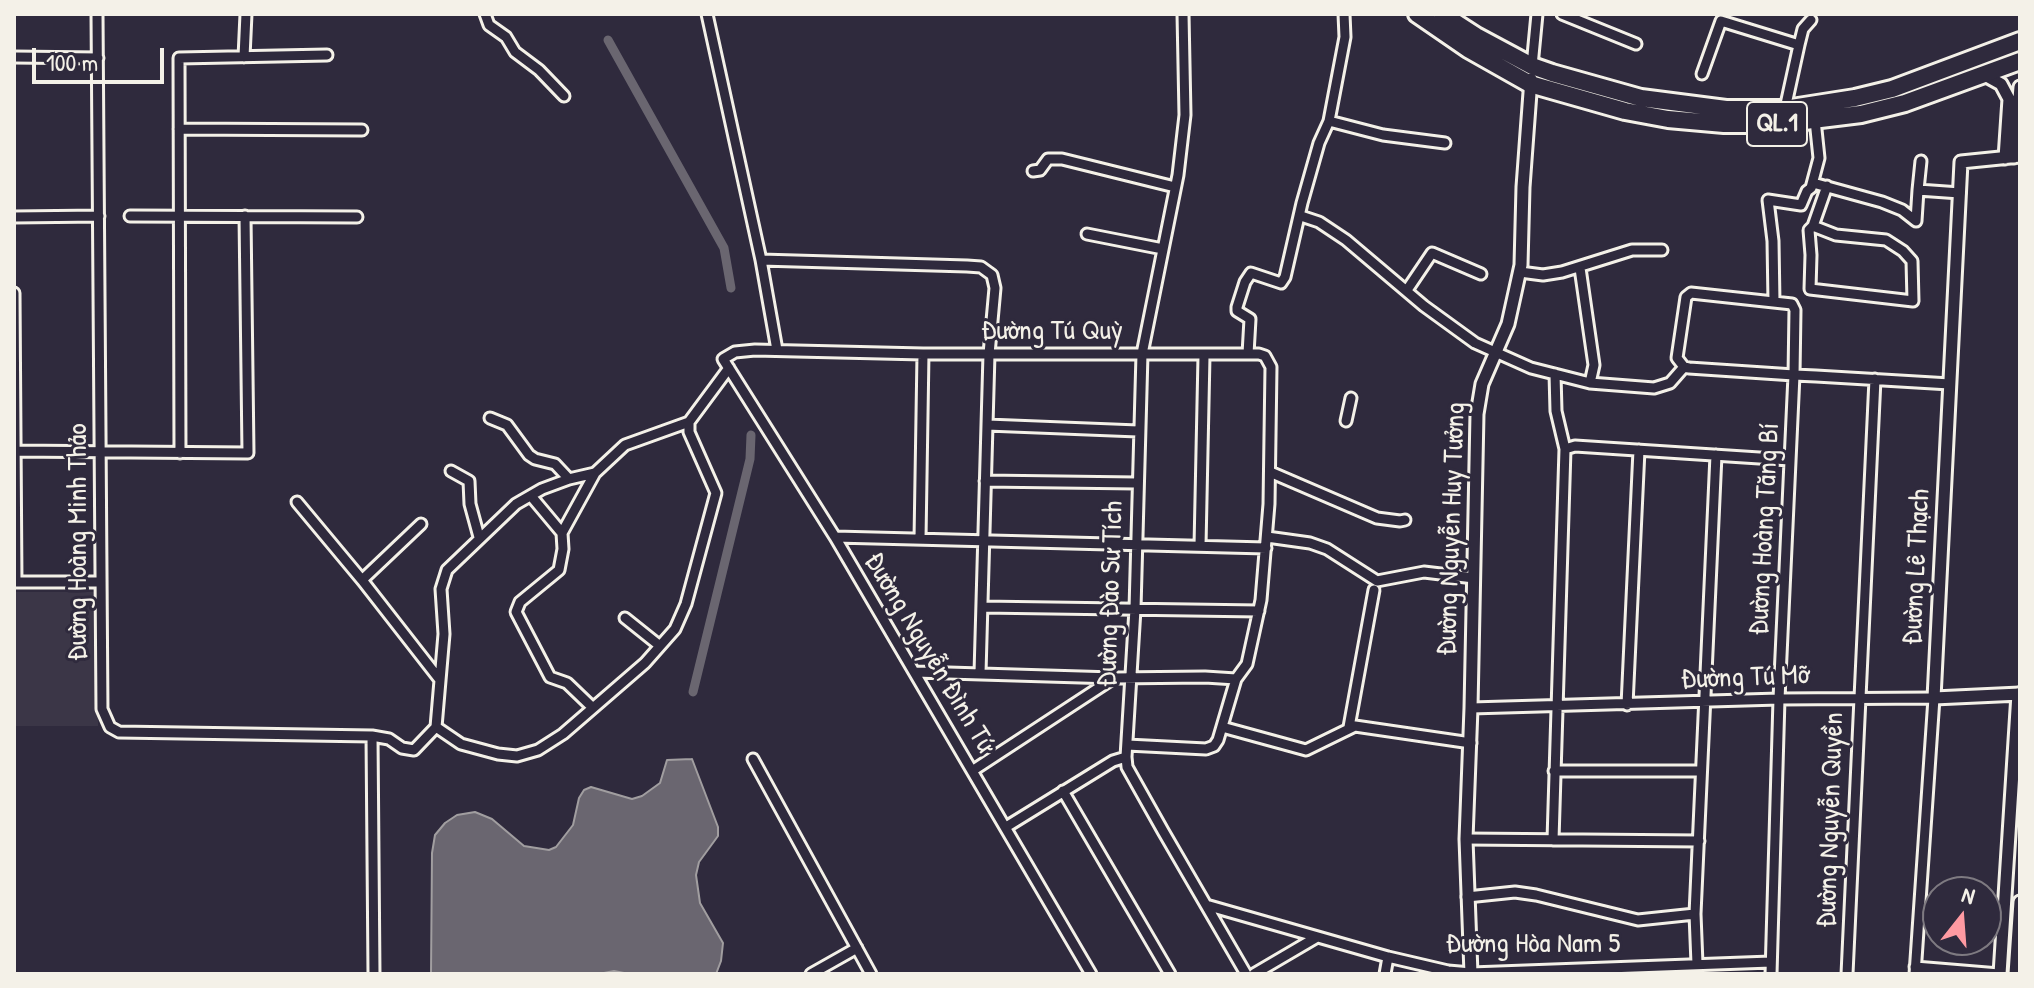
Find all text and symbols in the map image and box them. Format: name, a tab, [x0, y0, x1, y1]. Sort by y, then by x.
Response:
scale bar	[36, 32, 168, 82]
text: 100 m	[46, 46, 98, 78]
road number: QL.1	[1747, 102, 1807, 146]
street label: Đường Tú Quỳ	[981, 315, 1123, 349]
street label: Đường Nguyễn Huy Tưởng	[1431, 402, 1473, 656]
street label: Đường Hoàng Tăng Bí	[1743, 422, 1787, 636]
street label: Đường Hoàng Minh Thảo	[62, 423, 96, 661]
street label: Đường Lê Thạch	[1896, 488, 1938, 646]
street label: Đường Đào Sư Tích	[1091, 500, 1131, 688]
street label: Đường Nguyễn Đình Tứ	[856, 547, 1002, 759]
street label: Đường Tú Mỡ	[1680, 659, 1810, 697]
street label: Đường Nguyễn Quyền	[1810, 712, 1852, 928]
north arrow	[1922, 876, 2002, 956]
text: N	[1958, 879, 1978, 911]
street label: Đường Hòa Nam 5	[1446, 928, 1620, 962]

